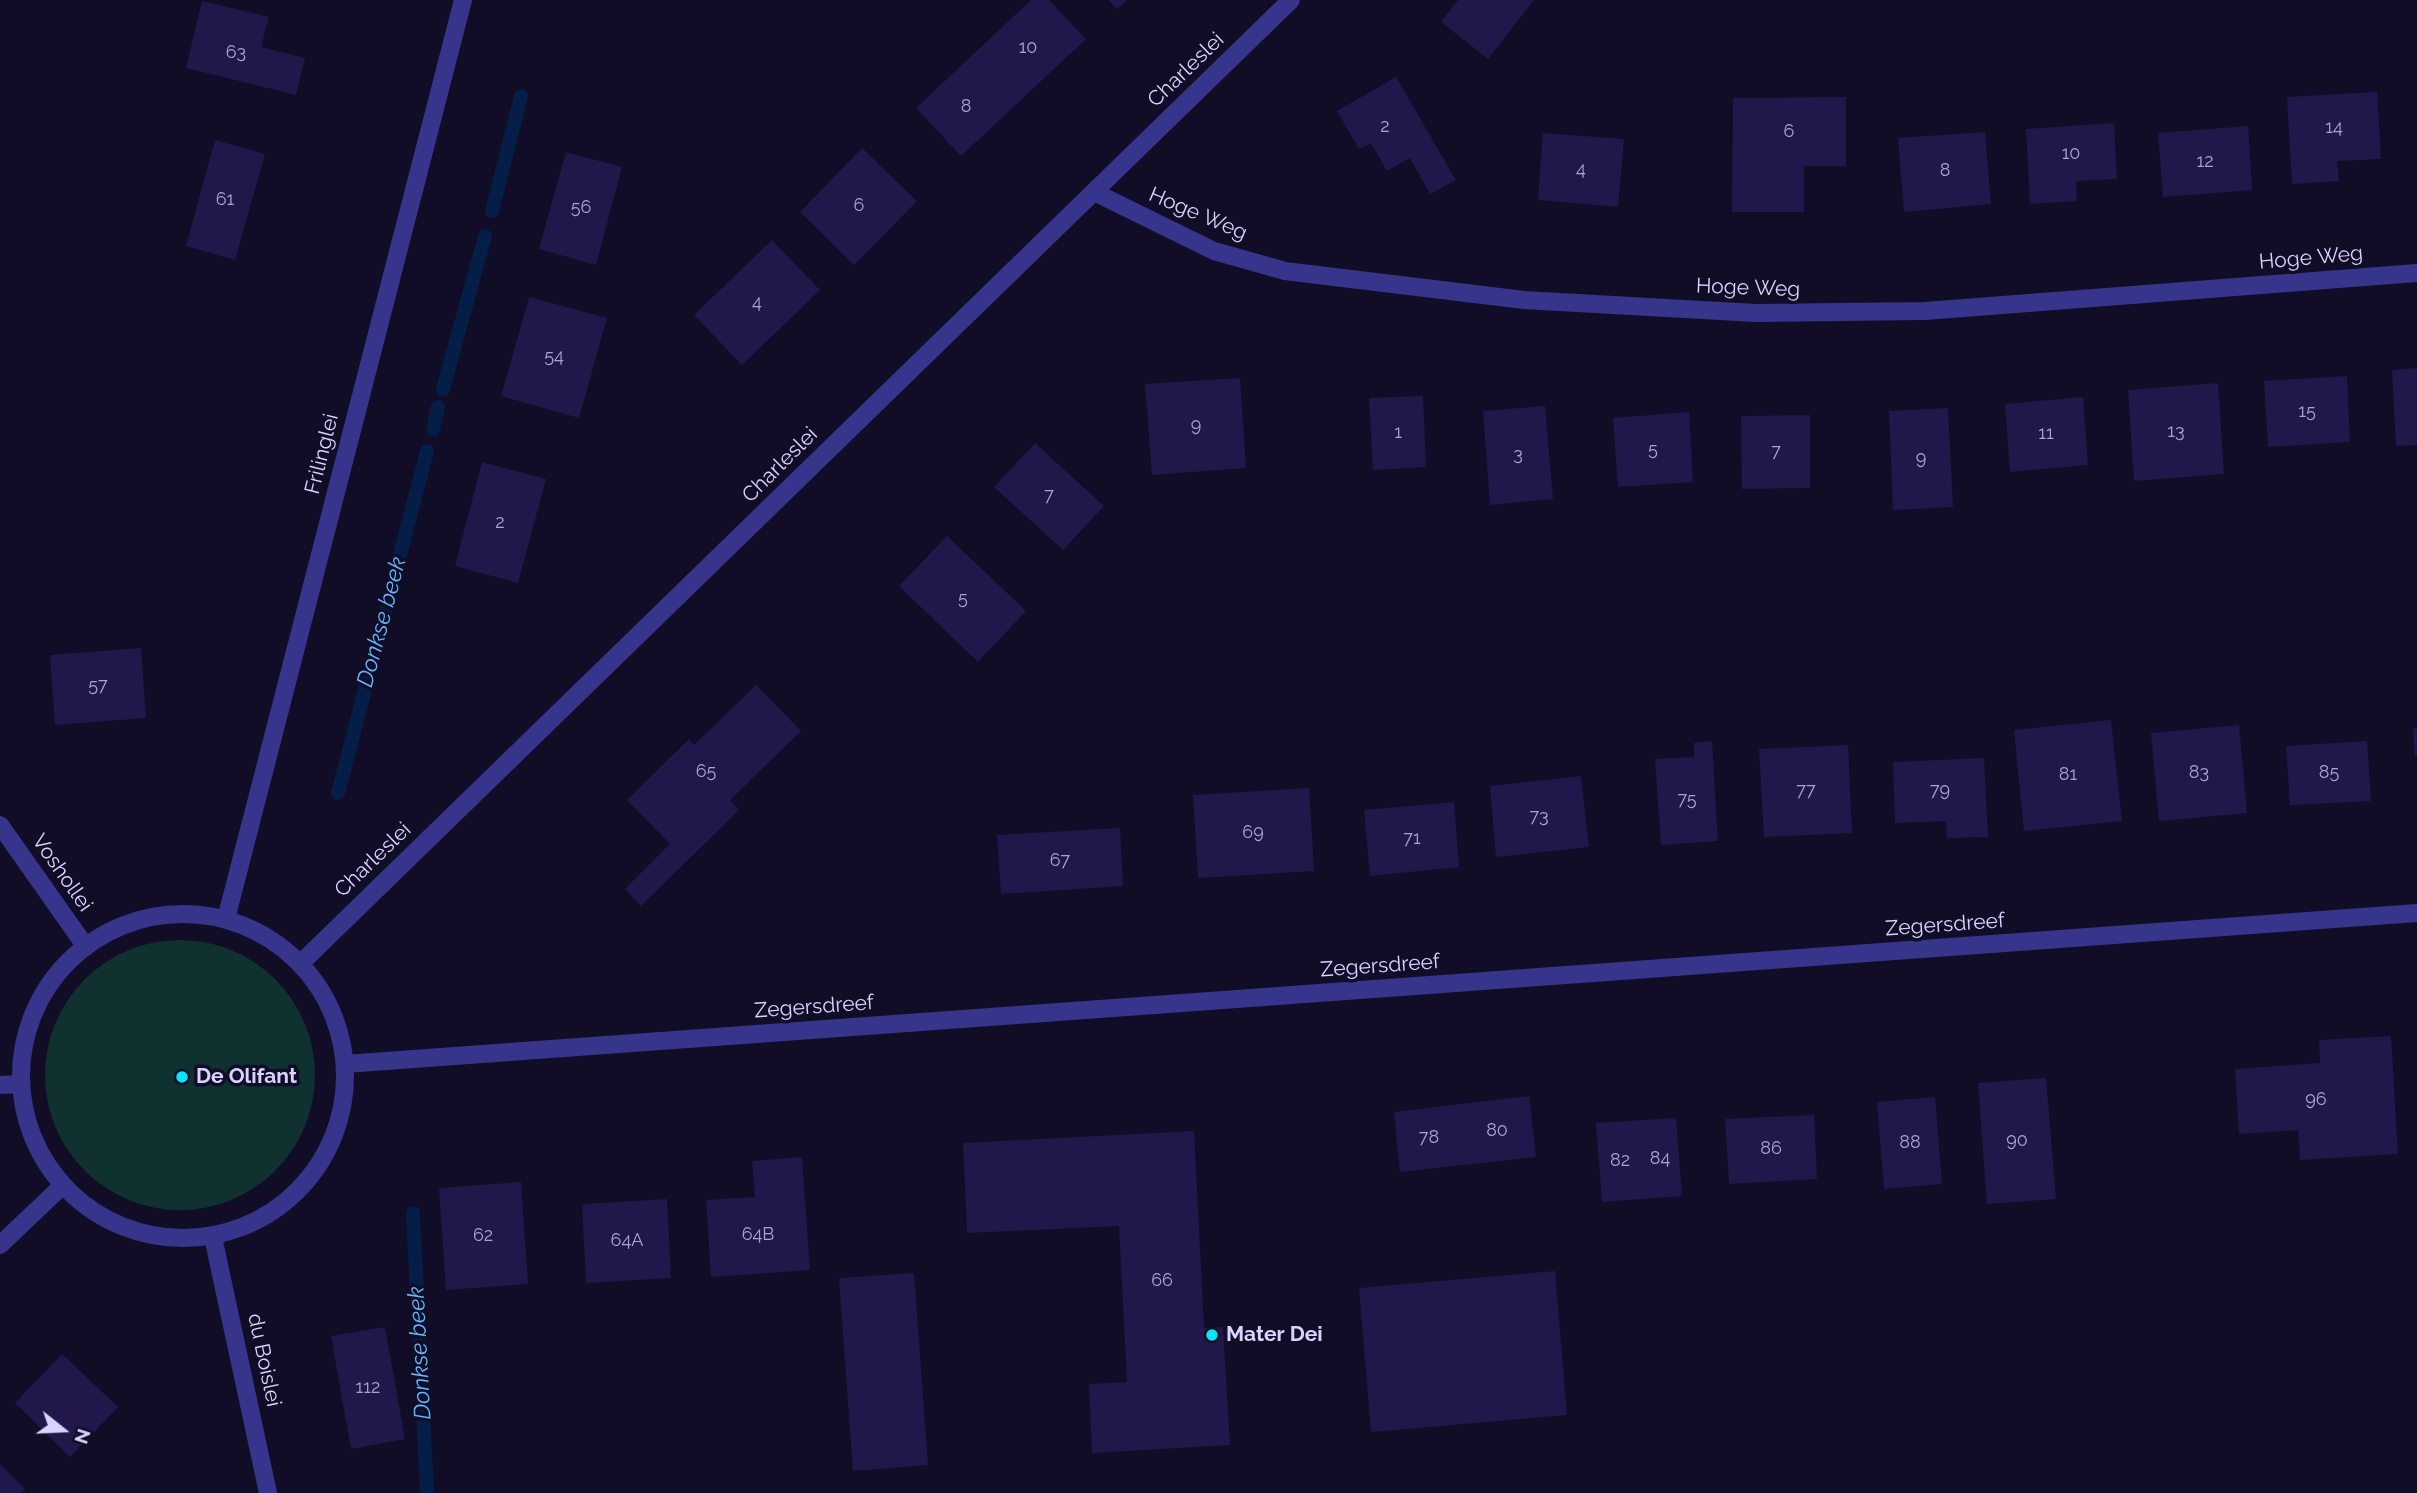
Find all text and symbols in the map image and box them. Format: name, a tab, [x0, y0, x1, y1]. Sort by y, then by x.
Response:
street label: Charleslei	[1143, 28, 1229, 112]
house number: 10	[1019, 37, 1037, 59]
house number: 63	[226, 42, 246, 64]
house number: 8	[961, 96, 971, 118]
house number: 2	[1380, 116, 1390, 138]
house number: 14	[2325, 117, 2343, 139]
house number: 6	[1784, 121, 1794, 143]
house number: 10	[2062, 143, 2080, 165]
house number: 12	[2196, 151, 2214, 173]
house number: 4	[1576, 159, 1586, 181]
house number: 8	[1940, 160, 1950, 182]
street label: Hoge Weg	[1145, 182, 1251, 246]
house number: 61	[216, 189, 234, 211]
house number: 6	[854, 195, 864, 217]
house number: 56	[571, 197, 591, 219]
street label: Hoge Weg	[2258, 241, 2364, 275]
street label: Hoge Weg	[1695, 274, 1801, 302]
house number: 4	[752, 292, 762, 314]
house number: 54	[544, 346, 564, 368]
house number: 15	[2298, 401, 2316, 423]
street label: Frilinglei	[300, 411, 344, 497]
house number: 9	[1191, 415, 1201, 437]
house number: 13	[2167, 421, 2185, 443]
street label: Charleslei	[737, 422, 823, 508]
house number: 1	[1394, 422, 1402, 444]
house number: 11	[2038, 423, 2054, 445]
house number: 5	[1648, 439, 1658, 461]
house number: 7	[1771, 441, 1781, 463]
house number: 3	[1513, 444, 1523, 466]
house number: 9	[1916, 448, 1926, 470]
house number: 7	[1044, 485, 1054, 507]
house number: 2	[495, 512, 505, 534]
water label: Donkse beek	[351, 554, 413, 690]
house number: 5	[958, 588, 968, 610]
house number: 57	[88, 675, 108, 697]
house number: 65	[696, 761, 716, 783]
house number: 83	[2189, 762, 2209, 784]
house number: 85	[2319, 762, 2339, 784]
house number: 81	[2059, 764, 2077, 786]
house number: 77	[1796, 780, 1816, 802]
house number: 79	[1930, 780, 1950, 802]
house number: 75	[1677, 789, 1697, 811]
house number: 73	[1529, 806, 1549, 828]
street label: Charleslei	[330, 818, 416, 902]
house number: 69	[1242, 822, 1264, 844]
house number: 71	[1403, 828, 1421, 850]
street label: Voshollei	[26, 830, 98, 916]
house number: 67	[1050, 850, 1070, 872]
street label: Zegersdreef	[1884, 908, 2006, 942]
street label: Zegersdreef	[1319, 949, 1441, 983]
street label: Zegersdreef	[753, 990, 875, 1024]
place label: De Olifant	[196, 1064, 297, 1090]
marker: De Olifant	[174, 1069, 190, 1085]
house number: 96	[2305, 1089, 2327, 1111]
house number: 80	[1486, 1120, 1508, 1142]
house number: 78	[1419, 1127, 1439, 1149]
house number: 90	[2006, 1130, 2028, 1152]
house number: 88	[1899, 1132, 1921, 1154]
house number: 86	[1760, 1138, 1782, 1160]
house number: 84	[1650, 1148, 1670, 1170]
house number: 82	[1610, 1150, 1630, 1172]
house number: 64B	[742, 1224, 774, 1246]
house number: 62	[473, 1225, 493, 1247]
house number: 64A	[611, 1230, 643, 1252]
house number: 66	[1151, 1270, 1173, 1292]
water label: Donkse beek	[403, 1286, 437, 1420]
street label: du Boislei	[242, 1311, 286, 1409]
place label: Mater Dei	[1226, 1322, 1323, 1348]
marker: Mater Dei	[1204, 1327, 1220, 1343]
house number: 112	[356, 1377, 380, 1399]
north arrow	[28, 1395, 98, 1465]
text: N	[70, 1426, 96, 1447]

